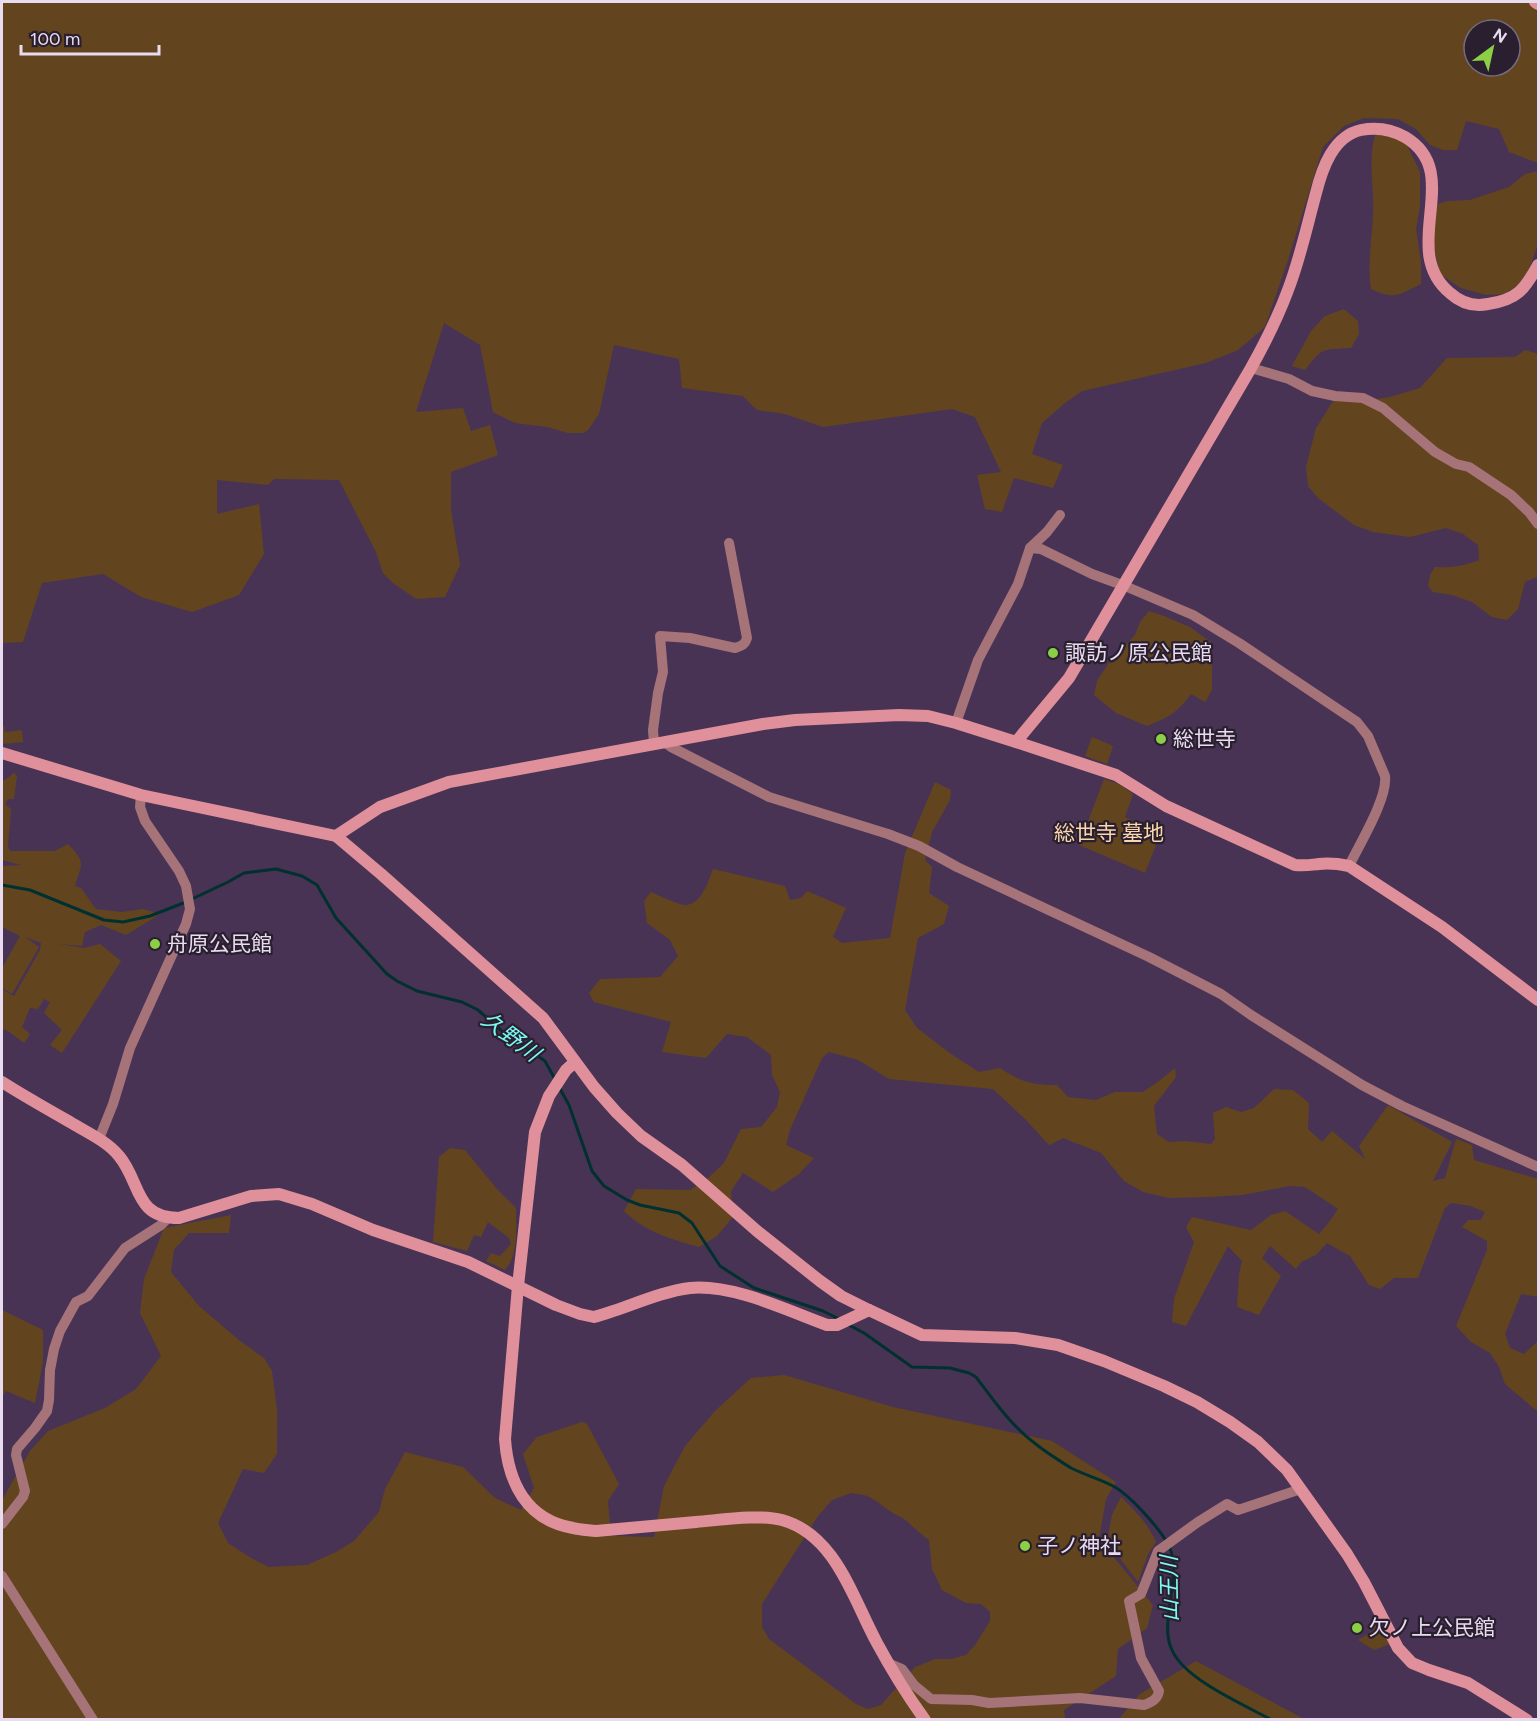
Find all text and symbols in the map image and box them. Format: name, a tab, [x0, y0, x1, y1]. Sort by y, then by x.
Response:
scale bar	[21, 18, 159, 56]
north arrow	[1462, 18, 1522, 78]
text: N	[1490, 25, 1510, 47]
text: 100 m	[30, 28, 80, 50]
place label: 諏訪ノ原公民館	[1065, 640, 1212, 665]
marker: 諏訪ノ原公民館	[1046, 646, 1060, 660]
place label: 総世寺	[1173, 726, 1236, 751]
marker: 総世寺	[1154, 732, 1168, 746]
park label: 総世寺 墓地	[1054, 820, 1164, 845]
place label: 舟原公民館	[167, 931, 272, 956]
marker: 舟原公民館	[148, 937, 162, 951]
water label: 久野川	[476, 1006, 547, 1068]
place label: 子ノ神社	[1037, 1533, 1121, 1558]
marker: 子ノ神社	[1018, 1539, 1032, 1553]
water label: 山王川	[1155, 1554, 1184, 1622]
place label: 欠ノ上公民館	[1369, 1615, 1495, 1640]
marker: 欠ノ上公民館	[1350, 1621, 1364, 1635]

